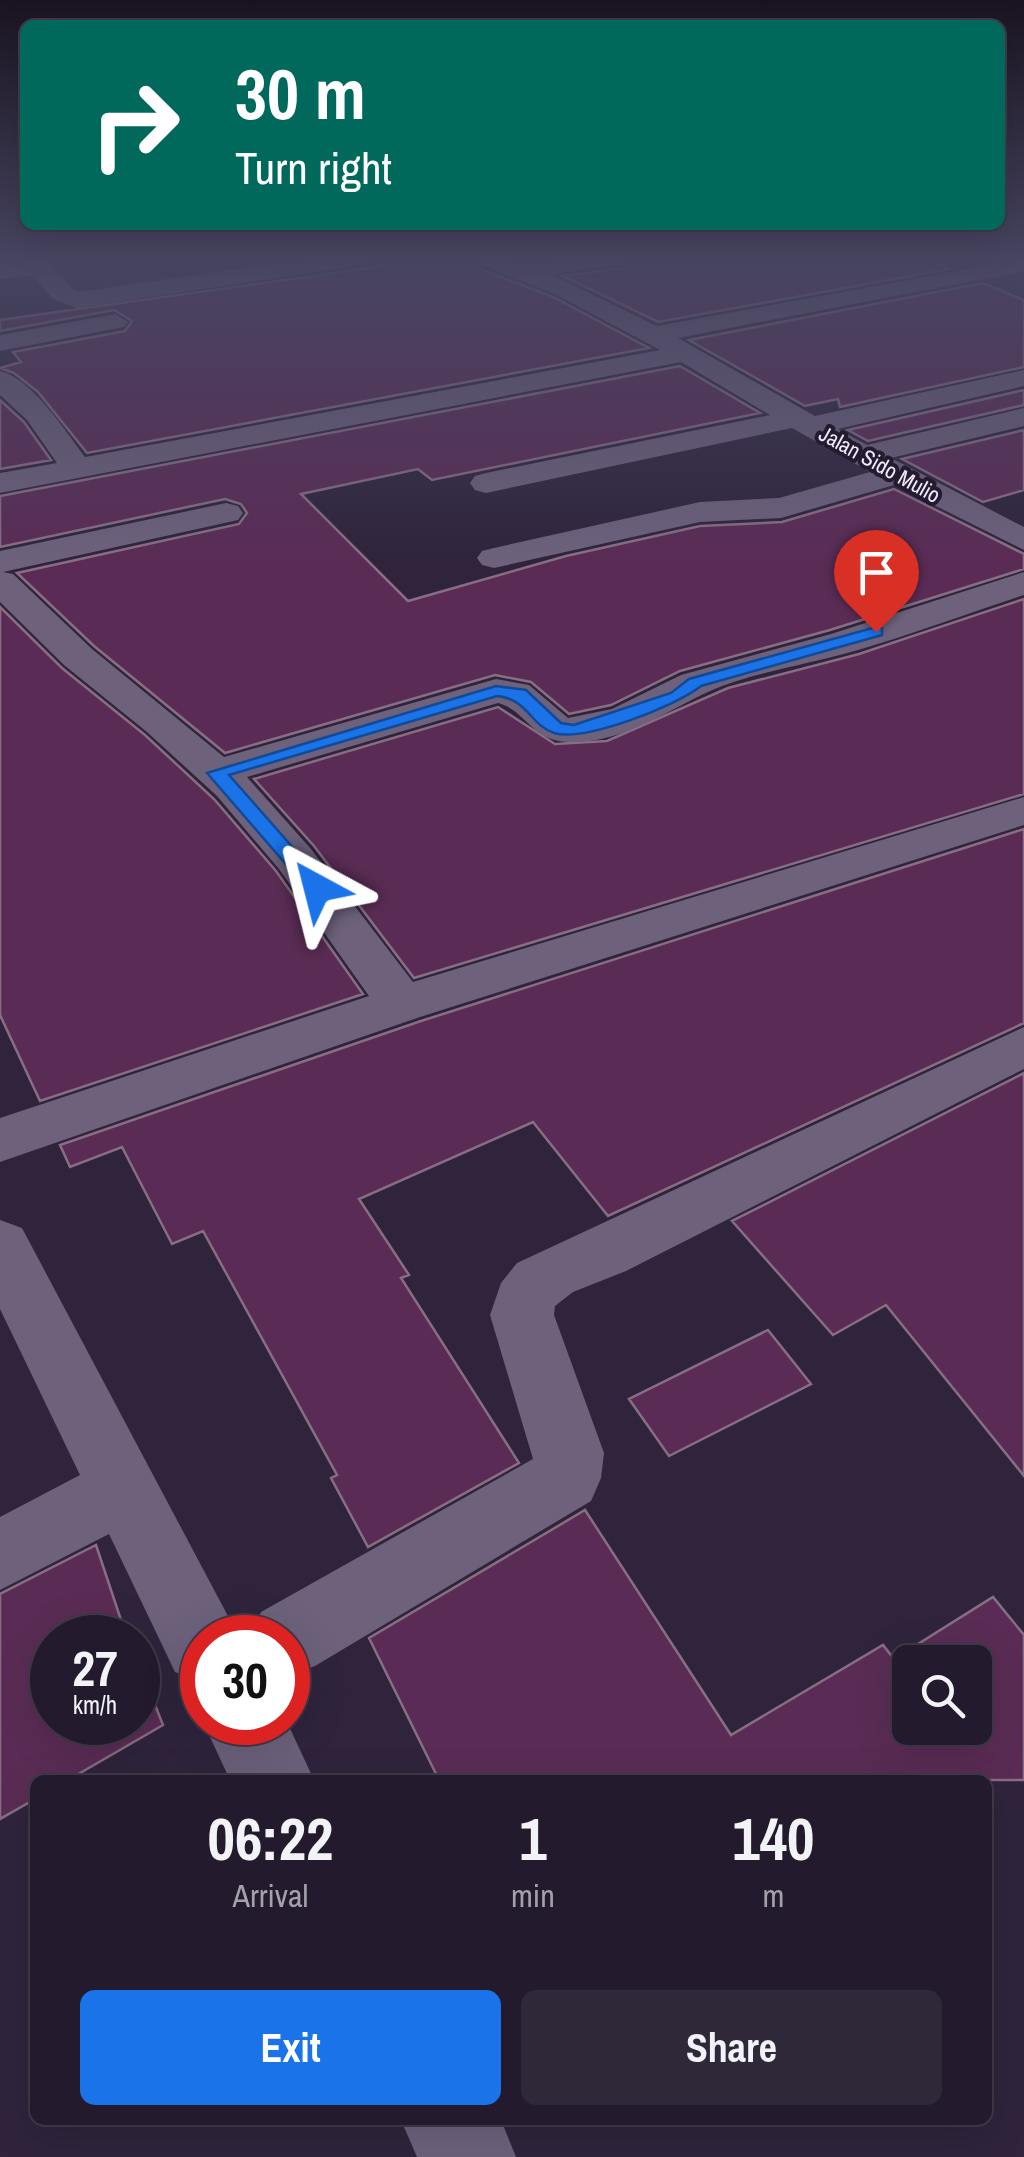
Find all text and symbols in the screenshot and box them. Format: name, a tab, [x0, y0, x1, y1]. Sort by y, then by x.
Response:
text: 30 m	[235, 47, 366, 141]
icon: right	[70, 60, 200, 190]
text: Turn right	[235, 137, 392, 198]
street label: Jalan Sido Mulio	[814, 418, 946, 510]
pin	[834, 530, 919, 633]
icon: arrive	[849, 545, 904, 600]
position arrow	[265, 836, 369, 940]
speed limit sign: 30	[180, 1615, 310, 1745]
text: 27	[72, 1634, 118, 1702]
map controls	[892, 1645, 992, 1745]
button: search	[892, 1645, 992, 1745]
text: km/h	[73, 1688, 117, 1722]
text: 06:22	[208, 1798, 333, 1879]
text: 1	[519, 1798, 547, 1879]
text: 140	[732, 1798, 814, 1879]
text: Arrival	[233, 1874, 308, 1917]
text: min	[511, 1874, 555, 1917]
text: m	[762, 1874, 784, 1917]
button: Exit	[80, 1990, 501, 2105]
button: Share	[521, 1990, 942, 2105]

